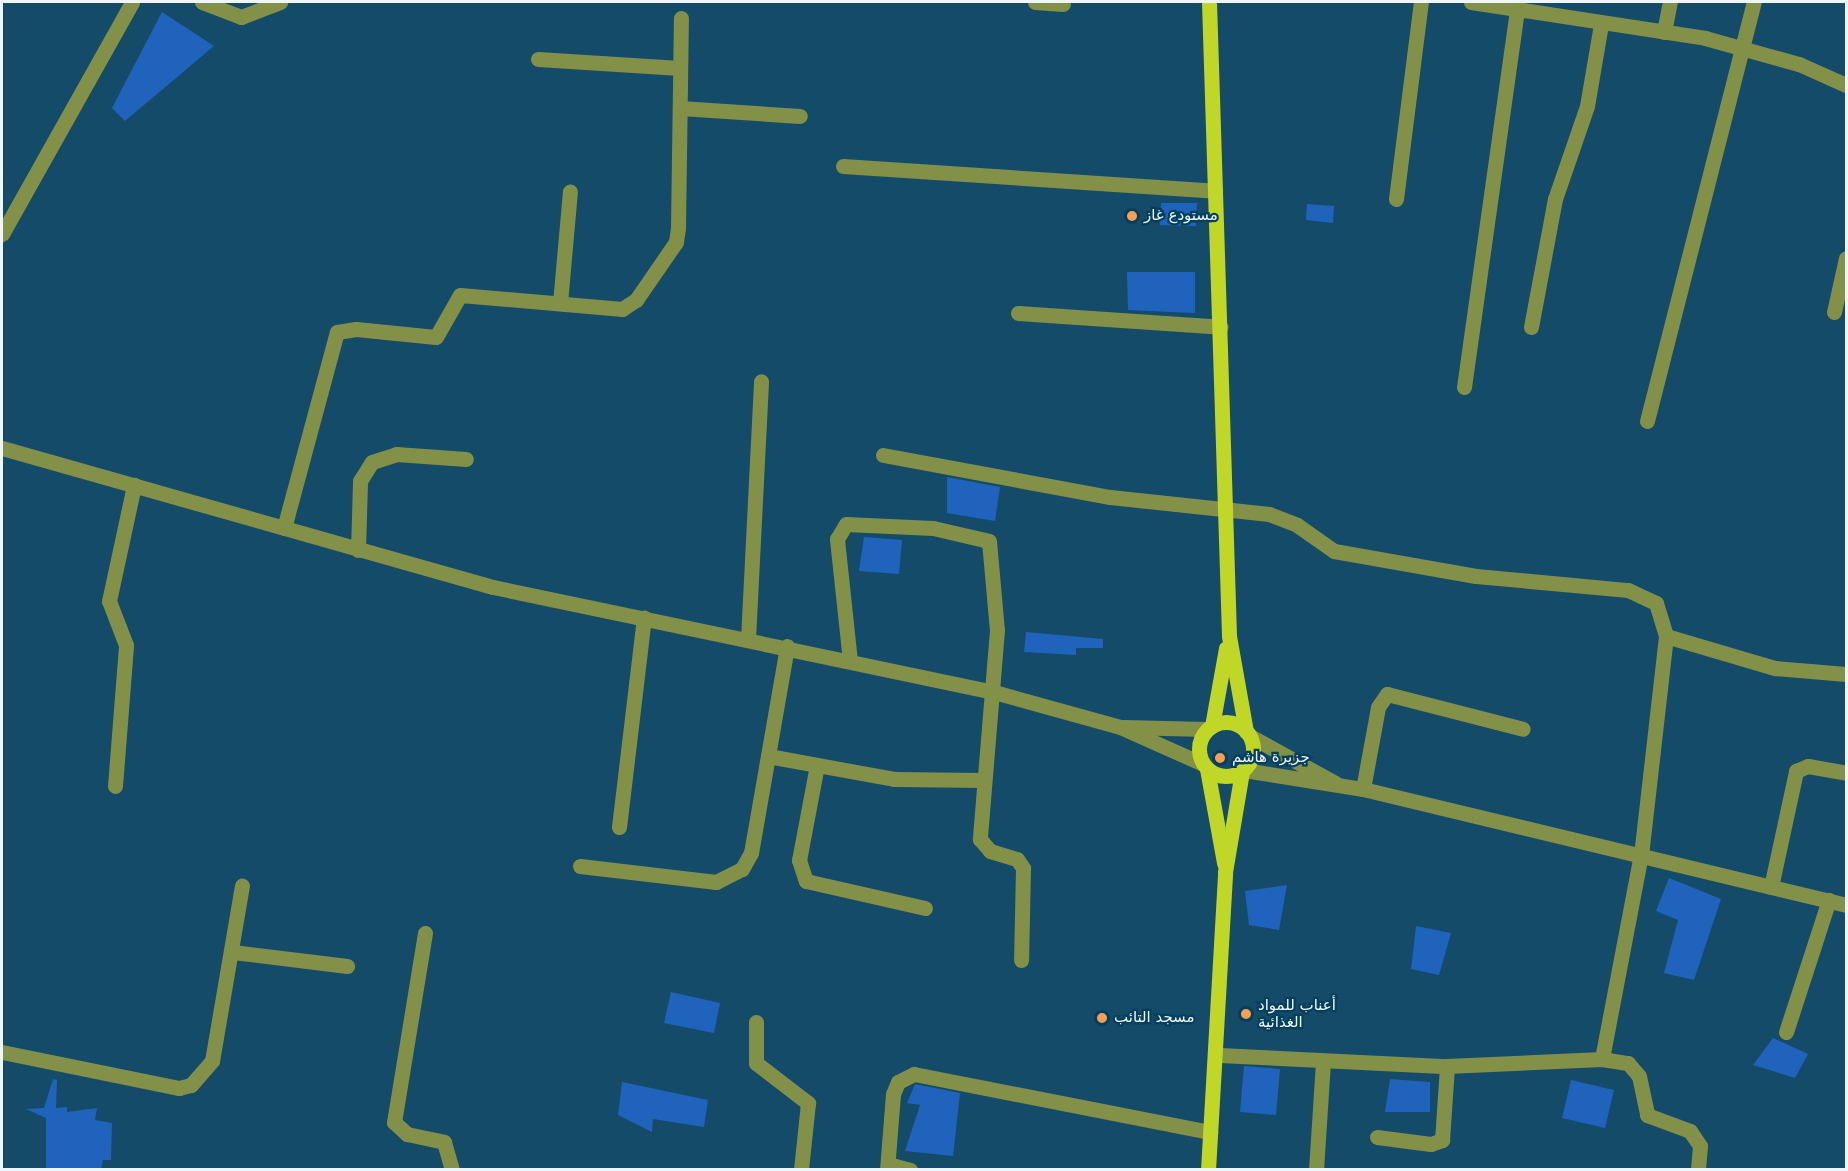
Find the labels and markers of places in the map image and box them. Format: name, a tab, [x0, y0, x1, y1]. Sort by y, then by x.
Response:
place label: مستودع غاز	[1144, 207, 1218, 225]
marker: مستودع غاز	[1125, 209, 1139, 223]
place label: جزيرة هاشم	[1232, 749, 1310, 767]
marker: جزيرة هاشم	[1213, 751, 1227, 765]
place label: أعناب للمواد الغذائية	[1258, 996, 1336, 1031]
marker: أعناب للمواد الغذائية	[1239, 1007, 1253, 1021]
place label: مسجد التائب	[1114, 1009, 1194, 1027]
marker: مسجد التائب	[1095, 1011, 1109, 1025]

